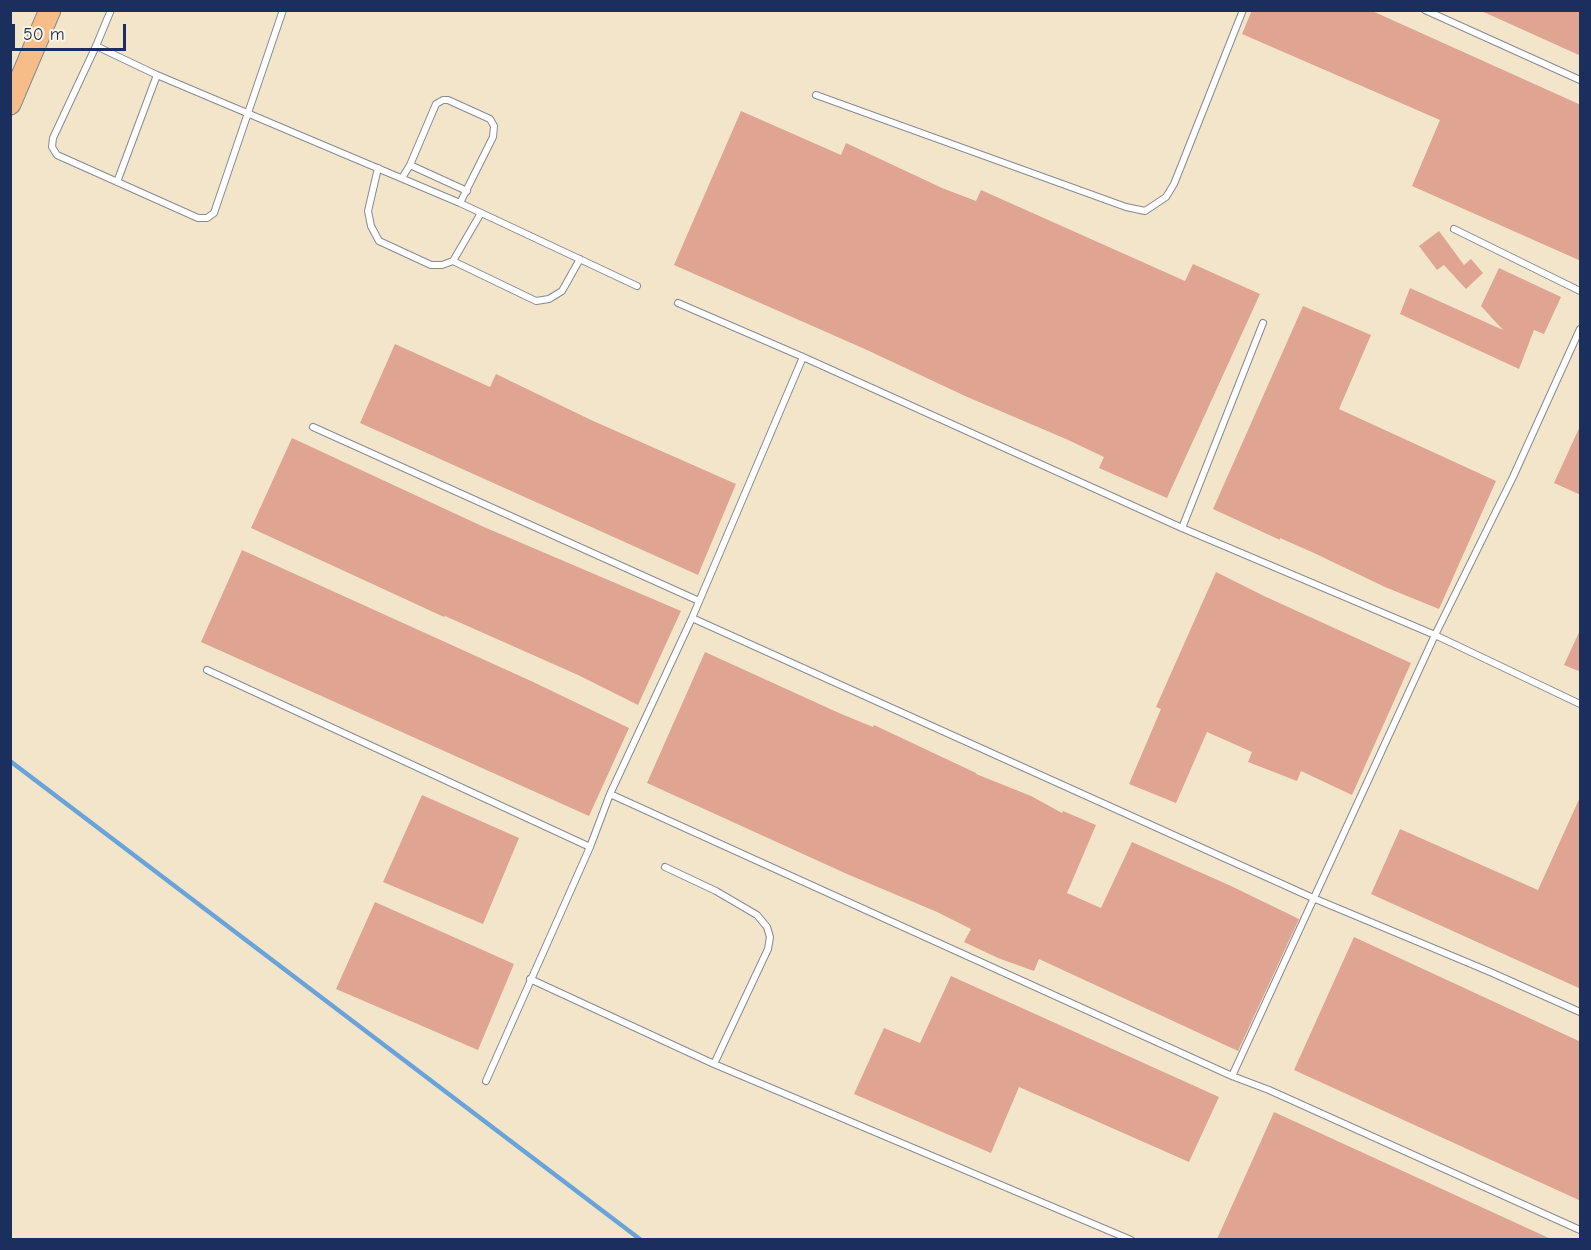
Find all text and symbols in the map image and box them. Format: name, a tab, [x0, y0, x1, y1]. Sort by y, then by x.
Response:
scale bar	[15, 12, 129, 50]
text: 50 m	[23, 24, 65, 45]

